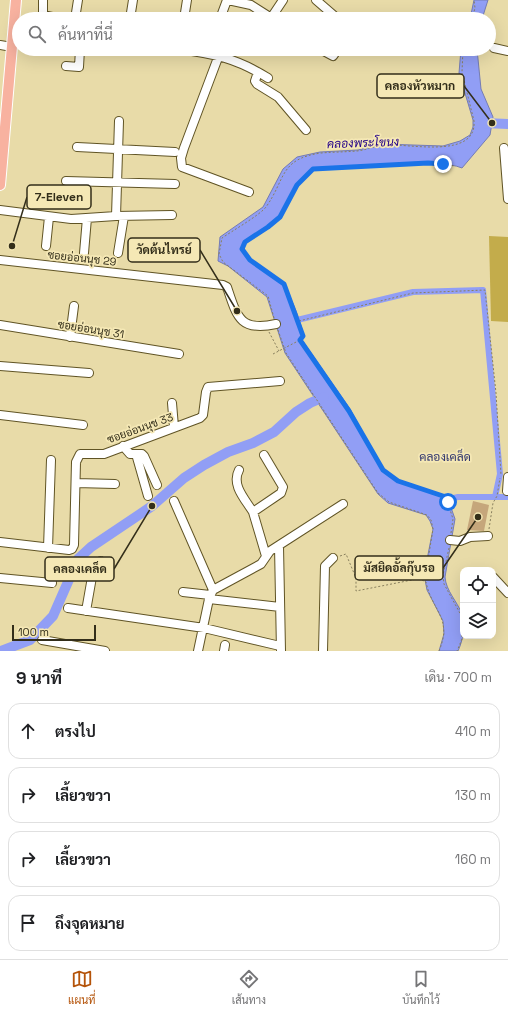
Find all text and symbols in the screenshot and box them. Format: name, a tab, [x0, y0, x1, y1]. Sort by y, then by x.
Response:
search box	[12, 12, 496, 56]
icon: search	[26, 23, 48, 45]
text: ค้นหาที่นี่	[58, 25, 113, 44]
callout: คลองหัวหมาก	[377, 74, 464, 98]
text: คลองหัวหมาก	[385, 78, 455, 94]
water label: คลองพระโขนง	[327, 134, 400, 152]
route end	[434, 155, 452, 173]
callout: 7-Eleven	[27, 185, 91, 209]
text: 7-Eleven	[35, 189, 83, 205]
callout: วัดต้นไทรย์	[128, 238, 200, 262]
text: วัดต้นไทรย์	[136, 242, 193, 258]
street label: ซอยอ่อนนุช 29	[47, 247, 117, 271]
street label: ซอยอ่อนนุช 31	[56, 317, 125, 343]
street label: ซอยอ่อนนุช 33	[105, 409, 176, 448]
district label: คลองเคล็ด	[419, 448, 471, 465]
route start	[439, 493, 457, 511]
callout: มัสยิดอั้ลกุ๊บรอ	[355, 556, 443, 580]
callout: คลองเคล็ด	[45, 557, 114, 581]
text: มัสยิดอั้ลกุ๊บรอ	[363, 557, 435, 576]
text: คลองเคล็ด	[53, 561, 107, 577]
map controls	[460, 567, 496, 639]
button: locate	[460, 567, 496, 603]
button: layers	[460, 603, 496, 639]
scale bar	[12, 623, 96, 642]
text: 100 m	[18, 625, 49, 639]
text: 9 นาที	[16, 667, 62, 689]
text: เดิน · 700 m	[424, 669, 492, 686]
icon: ahead	[17, 720, 39, 742]
text: ตรงไป	[55, 722, 96, 741]
text: 410 m	[455, 723, 491, 740]
icon: right	[17, 784, 39, 806]
text: เลี้ยวขวา	[55, 786, 111, 805]
text: 130 m	[455, 787, 491, 804]
icon: right	[17, 848, 39, 870]
text: เลี้ยวขวา	[55, 850, 111, 869]
text: 160 m	[455, 851, 491, 868]
icon: arrive	[17, 912, 39, 934]
text: ถึงจุดหมาย	[55, 914, 125, 933]
tab: แผนที่	[68, 968, 96, 1007]
tab: เส้นทาง	[232, 968, 266, 1007]
tab: บันทึกไว้	[402, 968, 440, 1007]

